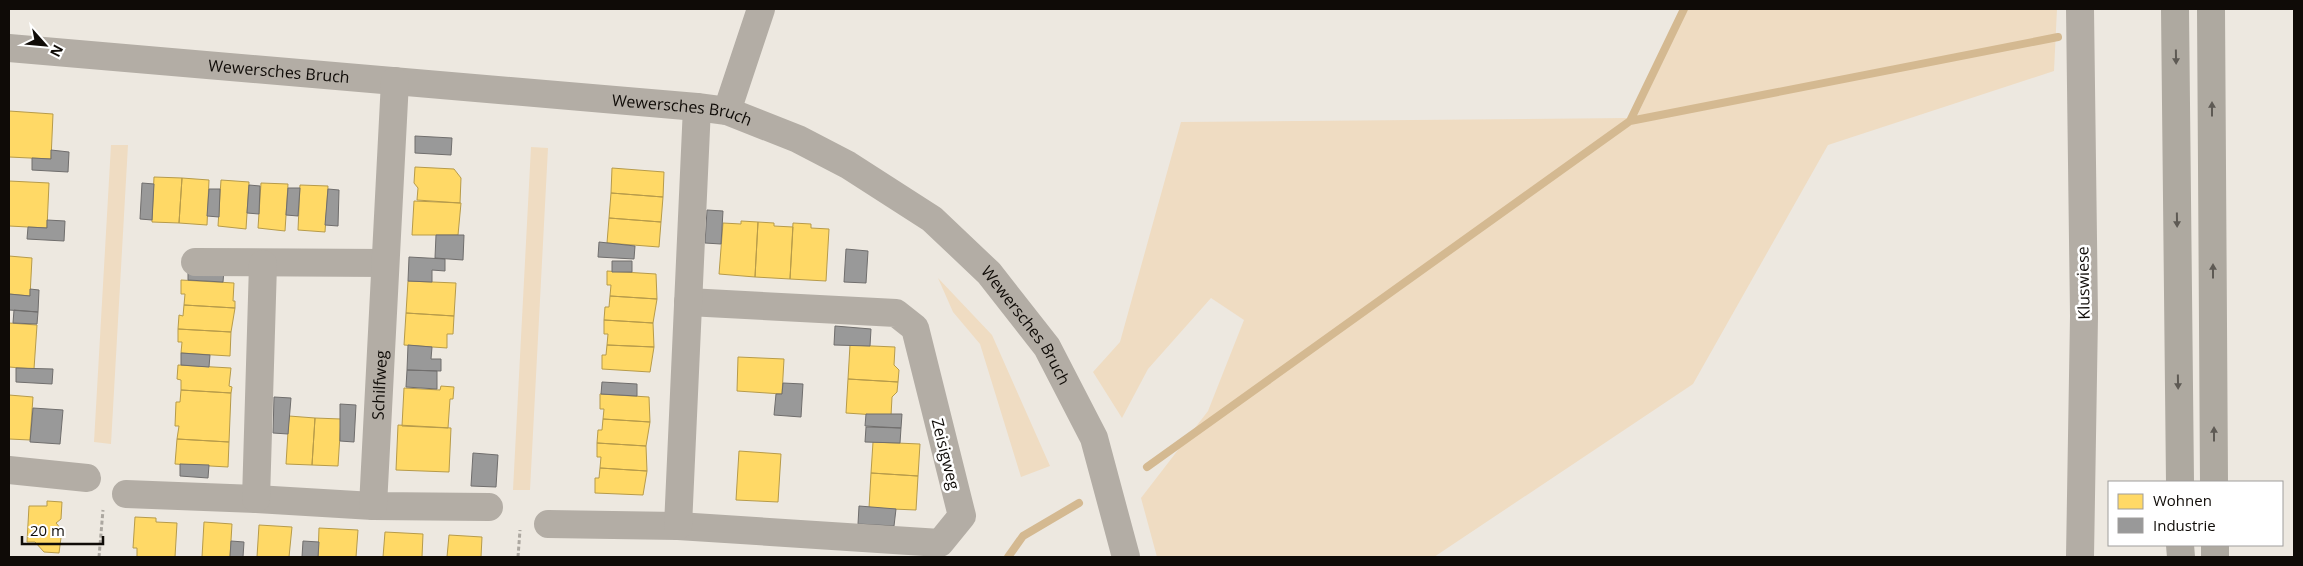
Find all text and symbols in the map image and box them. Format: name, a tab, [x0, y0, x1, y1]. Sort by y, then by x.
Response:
north arrow	[20, 20, 70, 70]
text: N	[46, 42, 68, 61]
one-way arrow	[2172, 50, 2180, 66]
street label: Wewersches Bruch	[207, 54, 351, 88]
street label: Wewersches Bruch	[611, 89, 755, 131]
one-way arrow	[2207, 100, 2215, 116]
one-way arrow	[2173, 212, 2181, 228]
street label: Kluswiese	[2071, 246, 2095, 320]
street label: Wewersches Bruch	[976, 261, 1076, 388]
one-way arrow	[2209, 263, 2217, 279]
street label: Schilfweg	[366, 349, 392, 421]
one-way arrow	[2174, 375, 2182, 391]
street label: Zeisigweg	[927, 416, 966, 492]
one-way arrow	[2210, 425, 2218, 441]
legend	[2108, 481, 2283, 546]
text: Wohnen	[2153, 490, 2212, 510]
scale bar	[22, 514, 104, 546]
text: Industrie	[2153, 515, 2216, 535]
text: 20 m	[30, 520, 65, 540]

